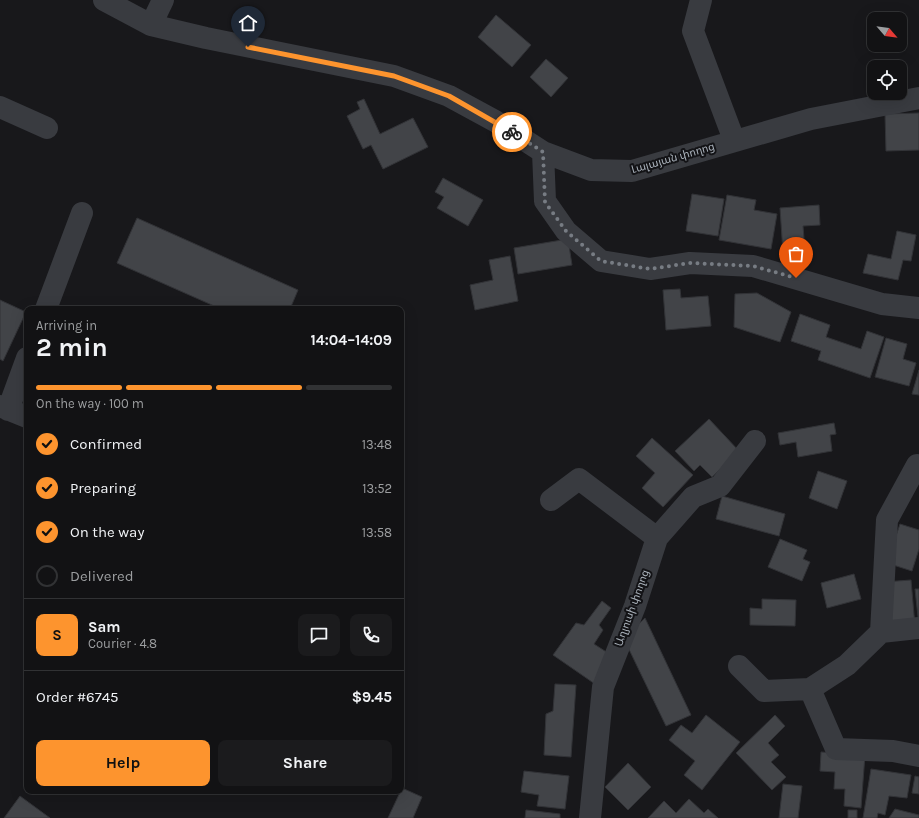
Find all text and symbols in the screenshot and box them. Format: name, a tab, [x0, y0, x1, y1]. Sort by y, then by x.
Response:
pin	[231, 6, 265, 47]
icon: home	[237, 12, 259, 34]
north arrow	[867, 12, 907, 52]
map controls	[867, 12, 907, 100]
button: locate	[867, 60, 907, 100]
courier	[492, 112, 532, 152]
icon: bike	[501, 121, 523, 143]
street label: Լալայան փողոց	[630, 140, 716, 176]
pin	[779, 237, 813, 278]
icon: bag	[785, 243, 807, 265]
text: Arriving in	[36, 318, 97, 333]
text: 14:04–14:09	[310, 331, 392, 349]
text: 2 min	[36, 332, 108, 363]
text: On the way · 100 m	[36, 396, 144, 411]
icon: check	[36, 433, 58, 455]
text: Confirmed	[70, 435, 142, 453]
text: 13:48	[362, 437, 392, 452]
icon: check	[36, 477, 58, 499]
text: Preparing	[70, 479, 136, 497]
text: 13:52	[362, 481, 392, 496]
icon: check	[36, 521, 58, 543]
text: On the way	[70, 523, 144, 541]
text: 13:58	[362, 525, 392, 540]
text: Delivered	[70, 567, 134, 585]
street label: Աղյուսի փողոց	[612, 568, 652, 648]
button: chat	[298, 614, 340, 656]
button: phone	[350, 614, 392, 656]
text: Sam	[88, 618, 121, 636]
text: S	[52, 626, 62, 644]
text: Courier · 4.8	[88, 636, 157, 651]
text: Order #6745	[36, 688, 119, 706]
text: $9.45	[352, 688, 392, 706]
button: Help	[36, 740, 210, 786]
button: Share	[218, 740, 392, 786]

